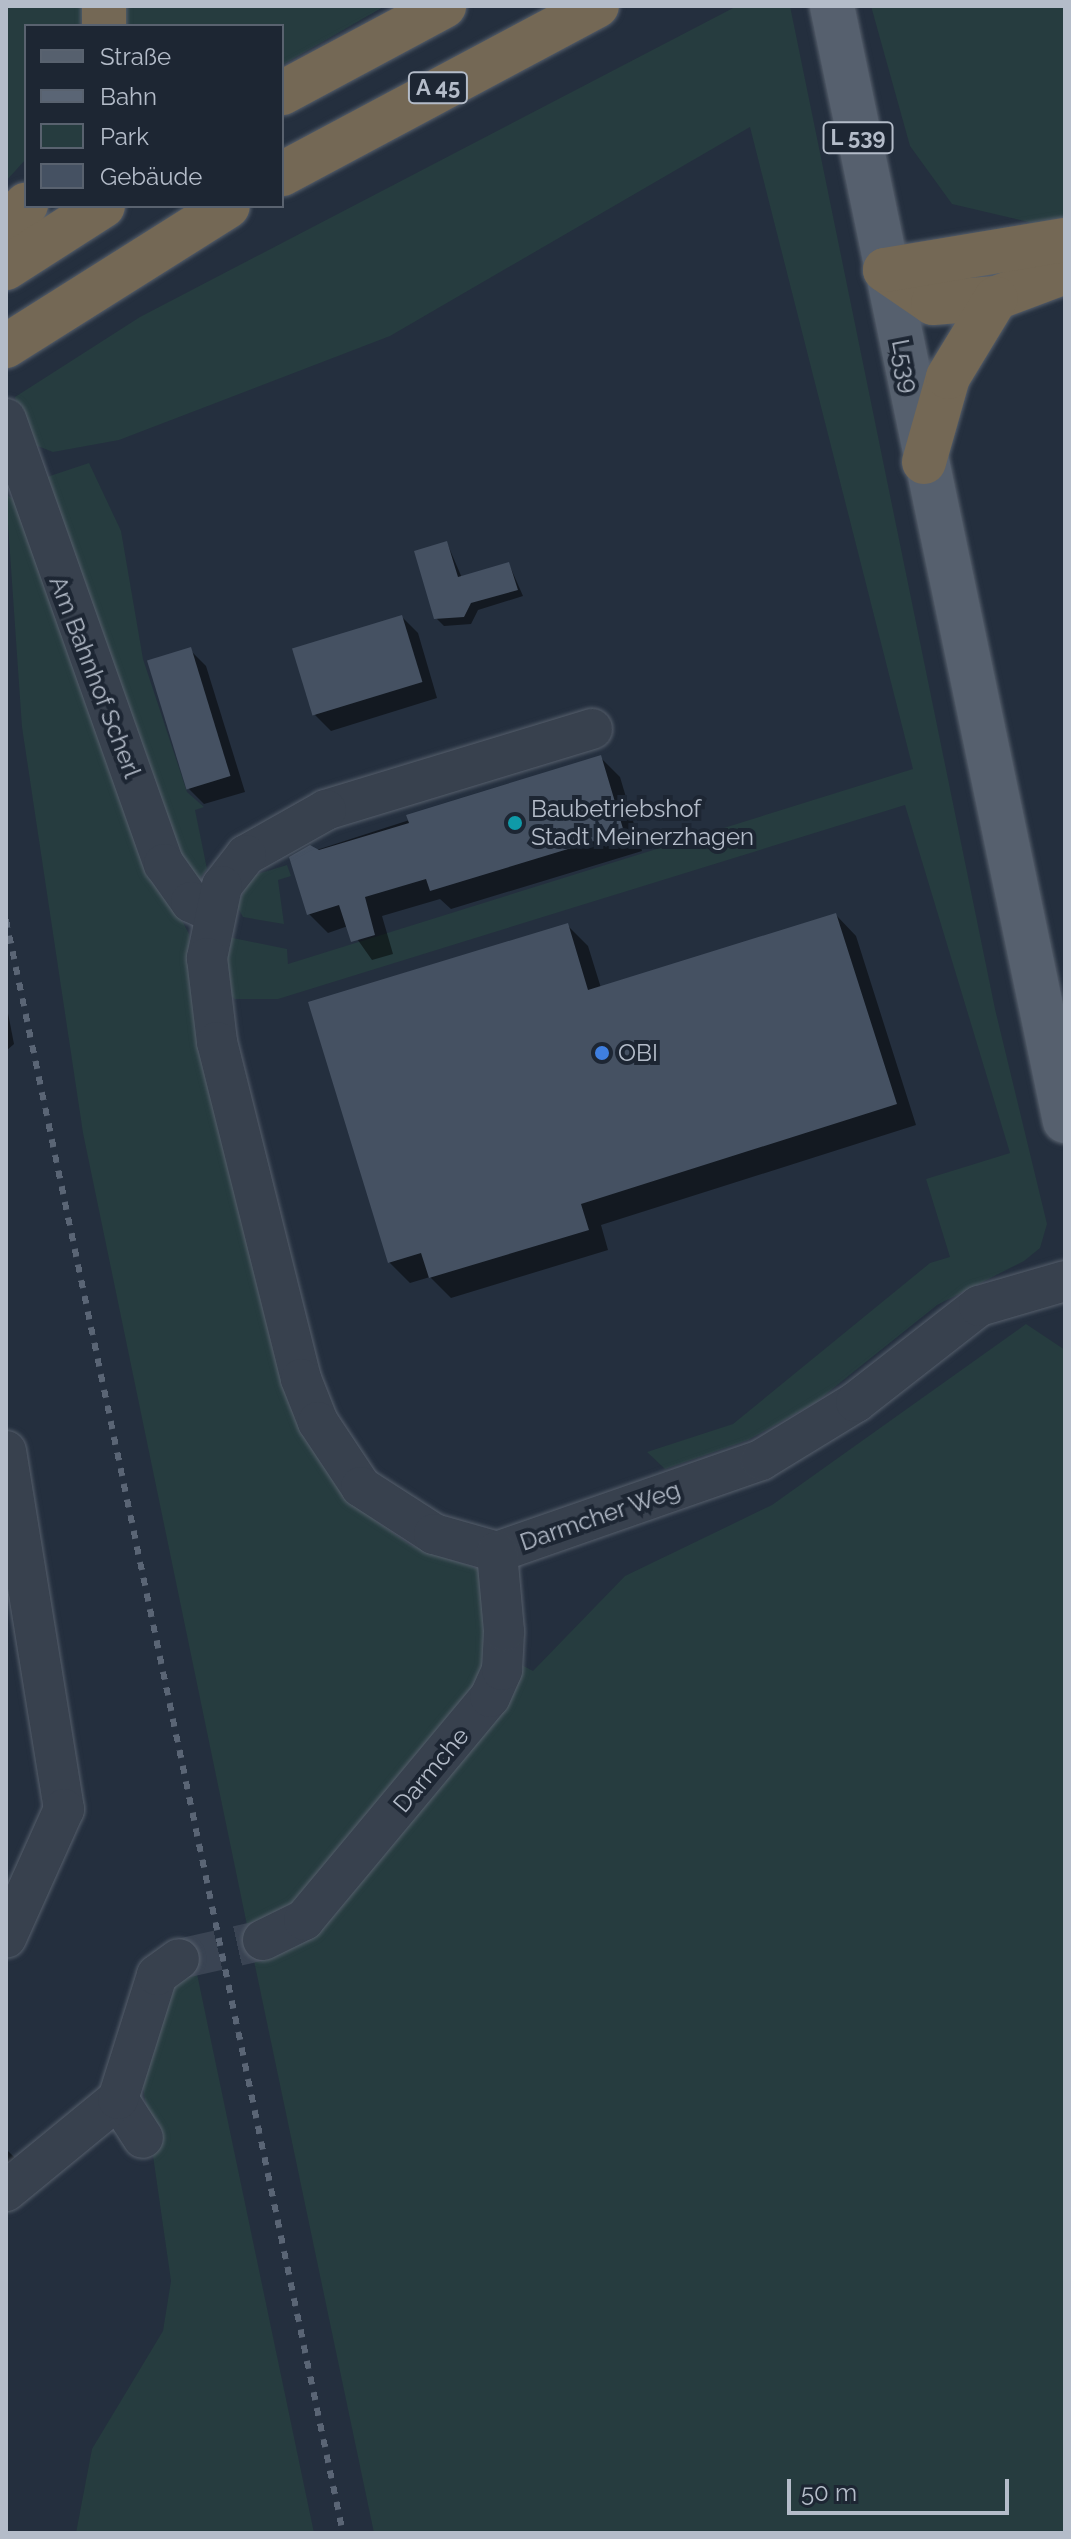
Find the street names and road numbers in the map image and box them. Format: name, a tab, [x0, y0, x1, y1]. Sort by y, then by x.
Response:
road number: A 45	[406, 70, 470, 106]
road number: L 539	[822, 120, 894, 156]
street label: L539	[886, 337, 924, 395]
street label: Am Bahnhof Scherl	[43, 572, 147, 782]
street label: Darmcher Weg	[515, 1475, 685, 1557]
street label: Darmche	[387, 1722, 475, 1818]

